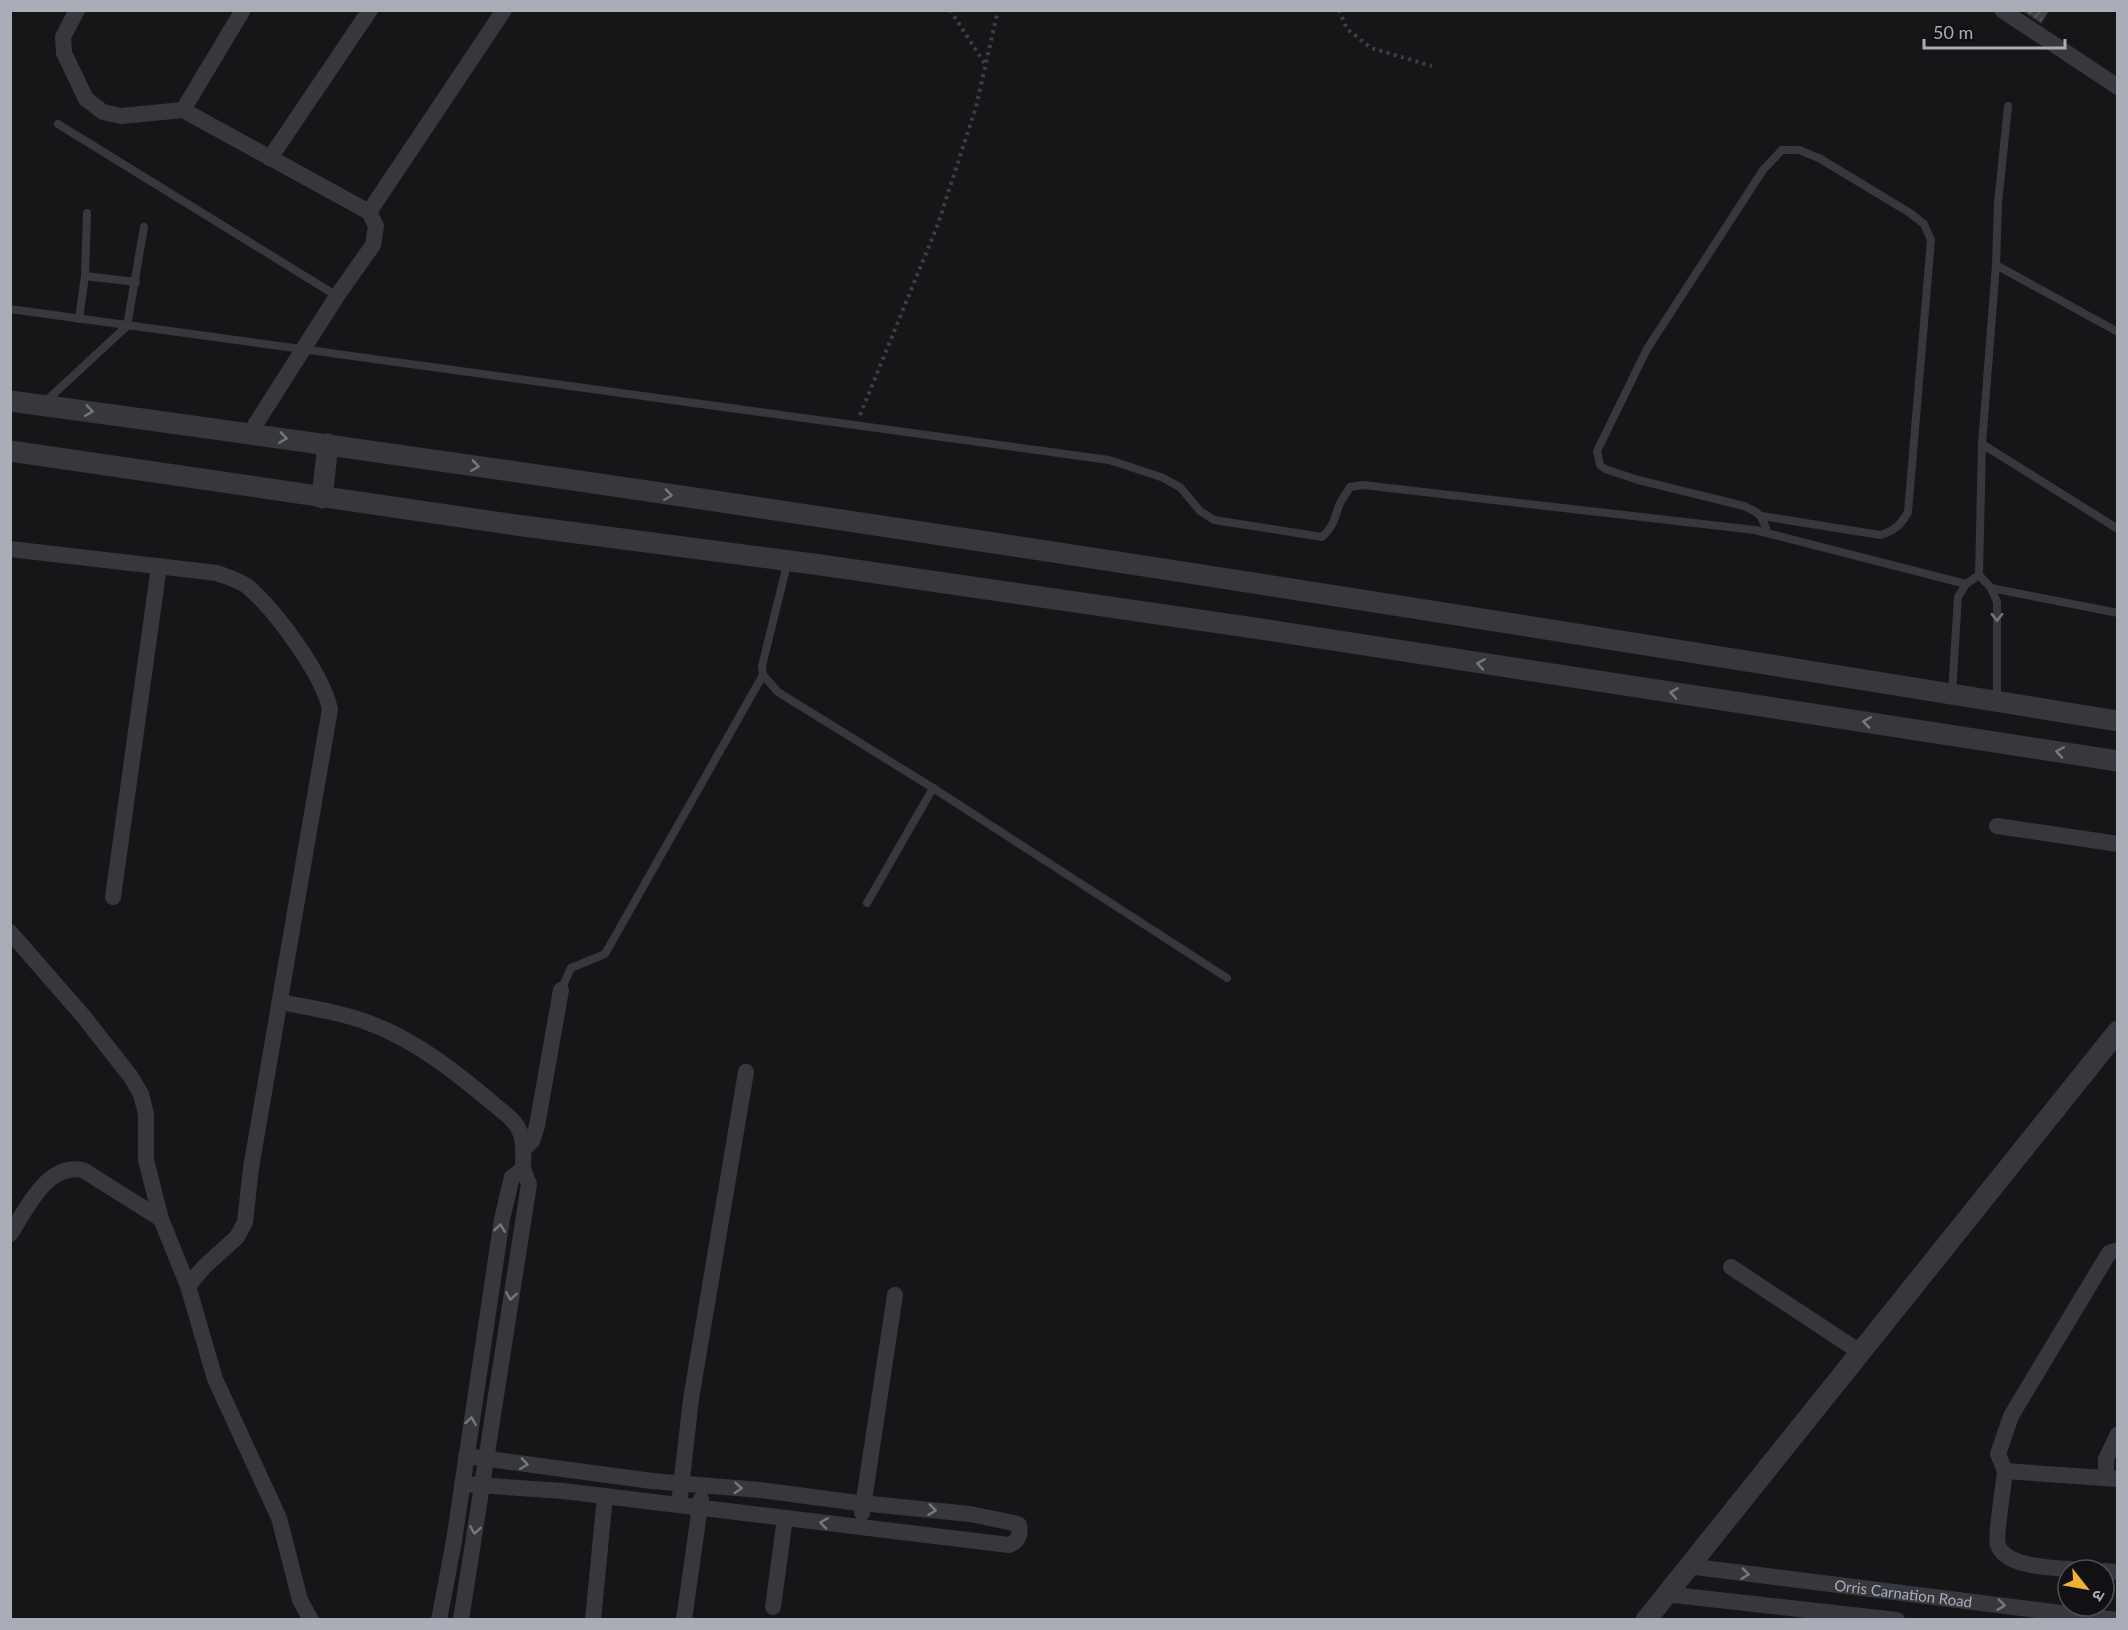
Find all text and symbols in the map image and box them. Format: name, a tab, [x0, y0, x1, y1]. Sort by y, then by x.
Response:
scale bar	[1924, 12, 2065, 50]
text: 50 m	[1933, 21, 1973, 43]
one-way arrow	[85, 405, 94, 417]
one-way arrow	[278, 431, 287, 443]
one-way arrow	[471, 460, 480, 472]
one-way arrow	[664, 488, 673, 500]
one-way arrow	[1991, 612, 2003, 621]
one-way arrow	[1477, 658, 1486, 670]
one-way arrow	[1670, 688, 1679, 700]
one-way arrow	[1862, 717, 1872, 729]
one-way arrow	[2055, 746, 2064, 758]
one-way arrow	[494, 1223, 506, 1232]
one-way arrow	[506, 1291, 518, 1300]
one-way arrow	[465, 1416, 477, 1425]
one-way arrow	[519, 1457, 529, 1469]
one-way arrow	[734, 1481, 743, 1494]
one-way arrow	[928, 1503, 937, 1515]
one-way arrow	[819, 1518, 829, 1530]
one-way arrow	[469, 1525, 481, 1534]
north arrow	[2056, 1558, 2116, 1618]
one-way arrow	[1741, 1567, 1750, 1579]
street label: Orris Carnation Road	[1833, 1576, 1973, 1611]
text: उ	[2088, 1587, 2110, 1605]
one-way arrow	[1997, 1598, 2006, 1611]

